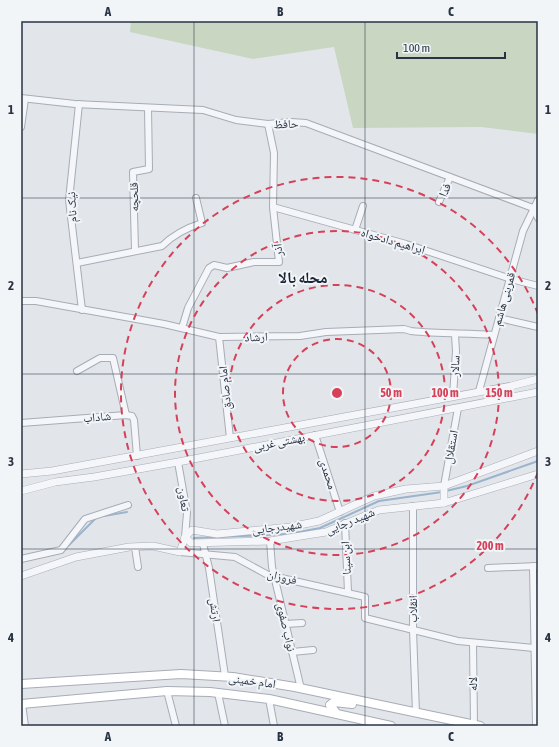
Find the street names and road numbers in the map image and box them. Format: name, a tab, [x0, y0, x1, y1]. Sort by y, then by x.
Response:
street label: حافظ	[273, 117, 299, 131]
street label: فدا	[436, 181, 454, 199]
street label: قلحچه	[127, 182, 141, 212]
street label: نیک نام	[64, 191, 81, 223]
street label: ابراهیم دادخواه	[359, 225, 427, 258]
street label: آذر	[270, 242, 286, 258]
street label: قمربنی هاشم	[490, 271, 519, 328]
street label: ارشاد	[244, 330, 268, 344]
street label: سالار	[447, 355, 463, 378]
street label: امام صادق	[216, 365, 235, 411]
street label: شاداب	[82, 409, 112, 426]
street label: استقلال	[441, 429, 461, 465]
street label: بهشتی غربی	[252, 430, 306, 454]
street label: محمدی	[316, 457, 340, 491]
street label: تعاون	[175, 486, 193, 513]
street label: شهید رجایی	[323, 505, 377, 537]
street label: شهیدرجایی	[251, 517, 303, 537]
street label: ابن سینا	[338, 541, 354, 575]
street label: فروزان	[266, 567, 298, 587]
street label: انقلاب	[406, 595, 420, 623]
street label: ارتش	[206, 597, 224, 623]
street label: نواب صفوی	[273, 601, 298, 653]
street label: امام خمینی	[227, 671, 277, 692]
street label: لاله	[466, 677, 480, 691]

